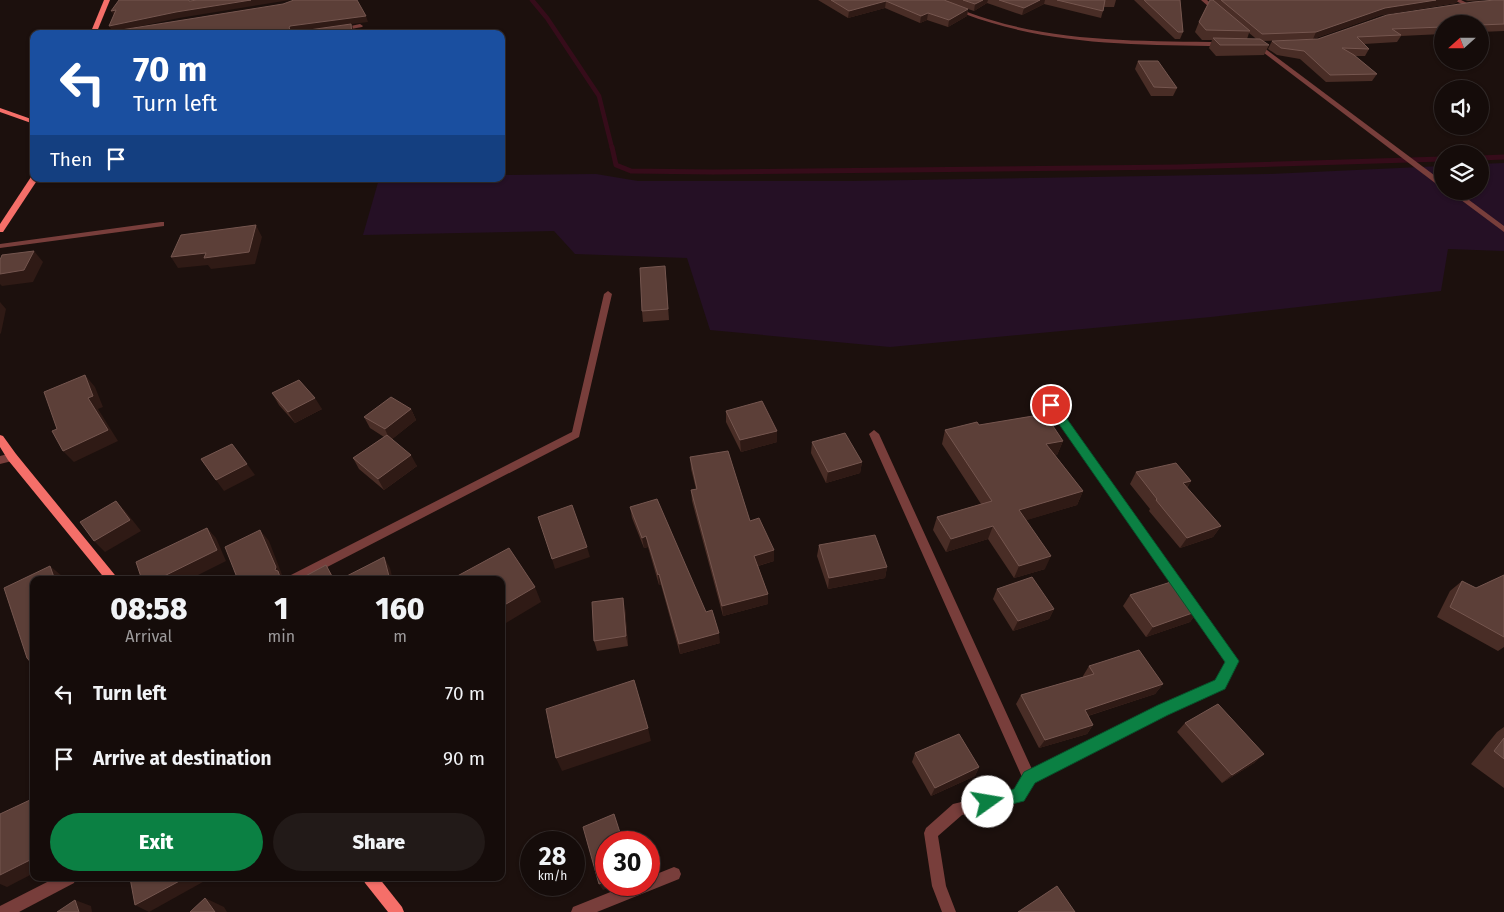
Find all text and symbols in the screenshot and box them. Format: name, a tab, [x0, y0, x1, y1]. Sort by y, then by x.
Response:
north arrow	[1434, 15, 1489, 70]
map controls	[1434, 15, 1489, 200]
text: 70 m	[133, 48, 207, 90]
icon: left	[50, 50, 115, 115]
button: sound	[1434, 80, 1489, 135]
text: Turn left	[133, 90, 217, 117]
icon: arrive	[102, 145, 130, 173]
button: layers	[1434, 145, 1489, 200]
text: Then	[50, 148, 92, 171]
pin	[1030, 384, 1072, 426]
icon: arrive	[1037, 391, 1065, 419]
text: 08:58	[110, 591, 187, 627]
text: 1	[274, 591, 289, 627]
text: 160	[375, 591, 425, 627]
text: Arrival	[125, 627, 172, 646]
text: min	[268, 627, 295, 646]
text: m	[393, 627, 407, 646]
icon: left	[50, 680, 78, 708]
text: Turn left	[93, 682, 167, 705]
text: 70 m	[445, 682, 485, 705]
icon: arrive	[50, 745, 78, 773]
text: Arrive at destination	[93, 747, 272, 770]
text: 90 m	[443, 747, 485, 770]
position arrow	[961, 775, 1013, 827]
button: Exit	[50, 813, 263, 871]
button: Share	[273, 813, 485, 871]
speed limit sign: 30	[595, 831, 660, 896]
text: 28	[539, 842, 566, 872]
text: km/h	[538, 869, 567, 883]

